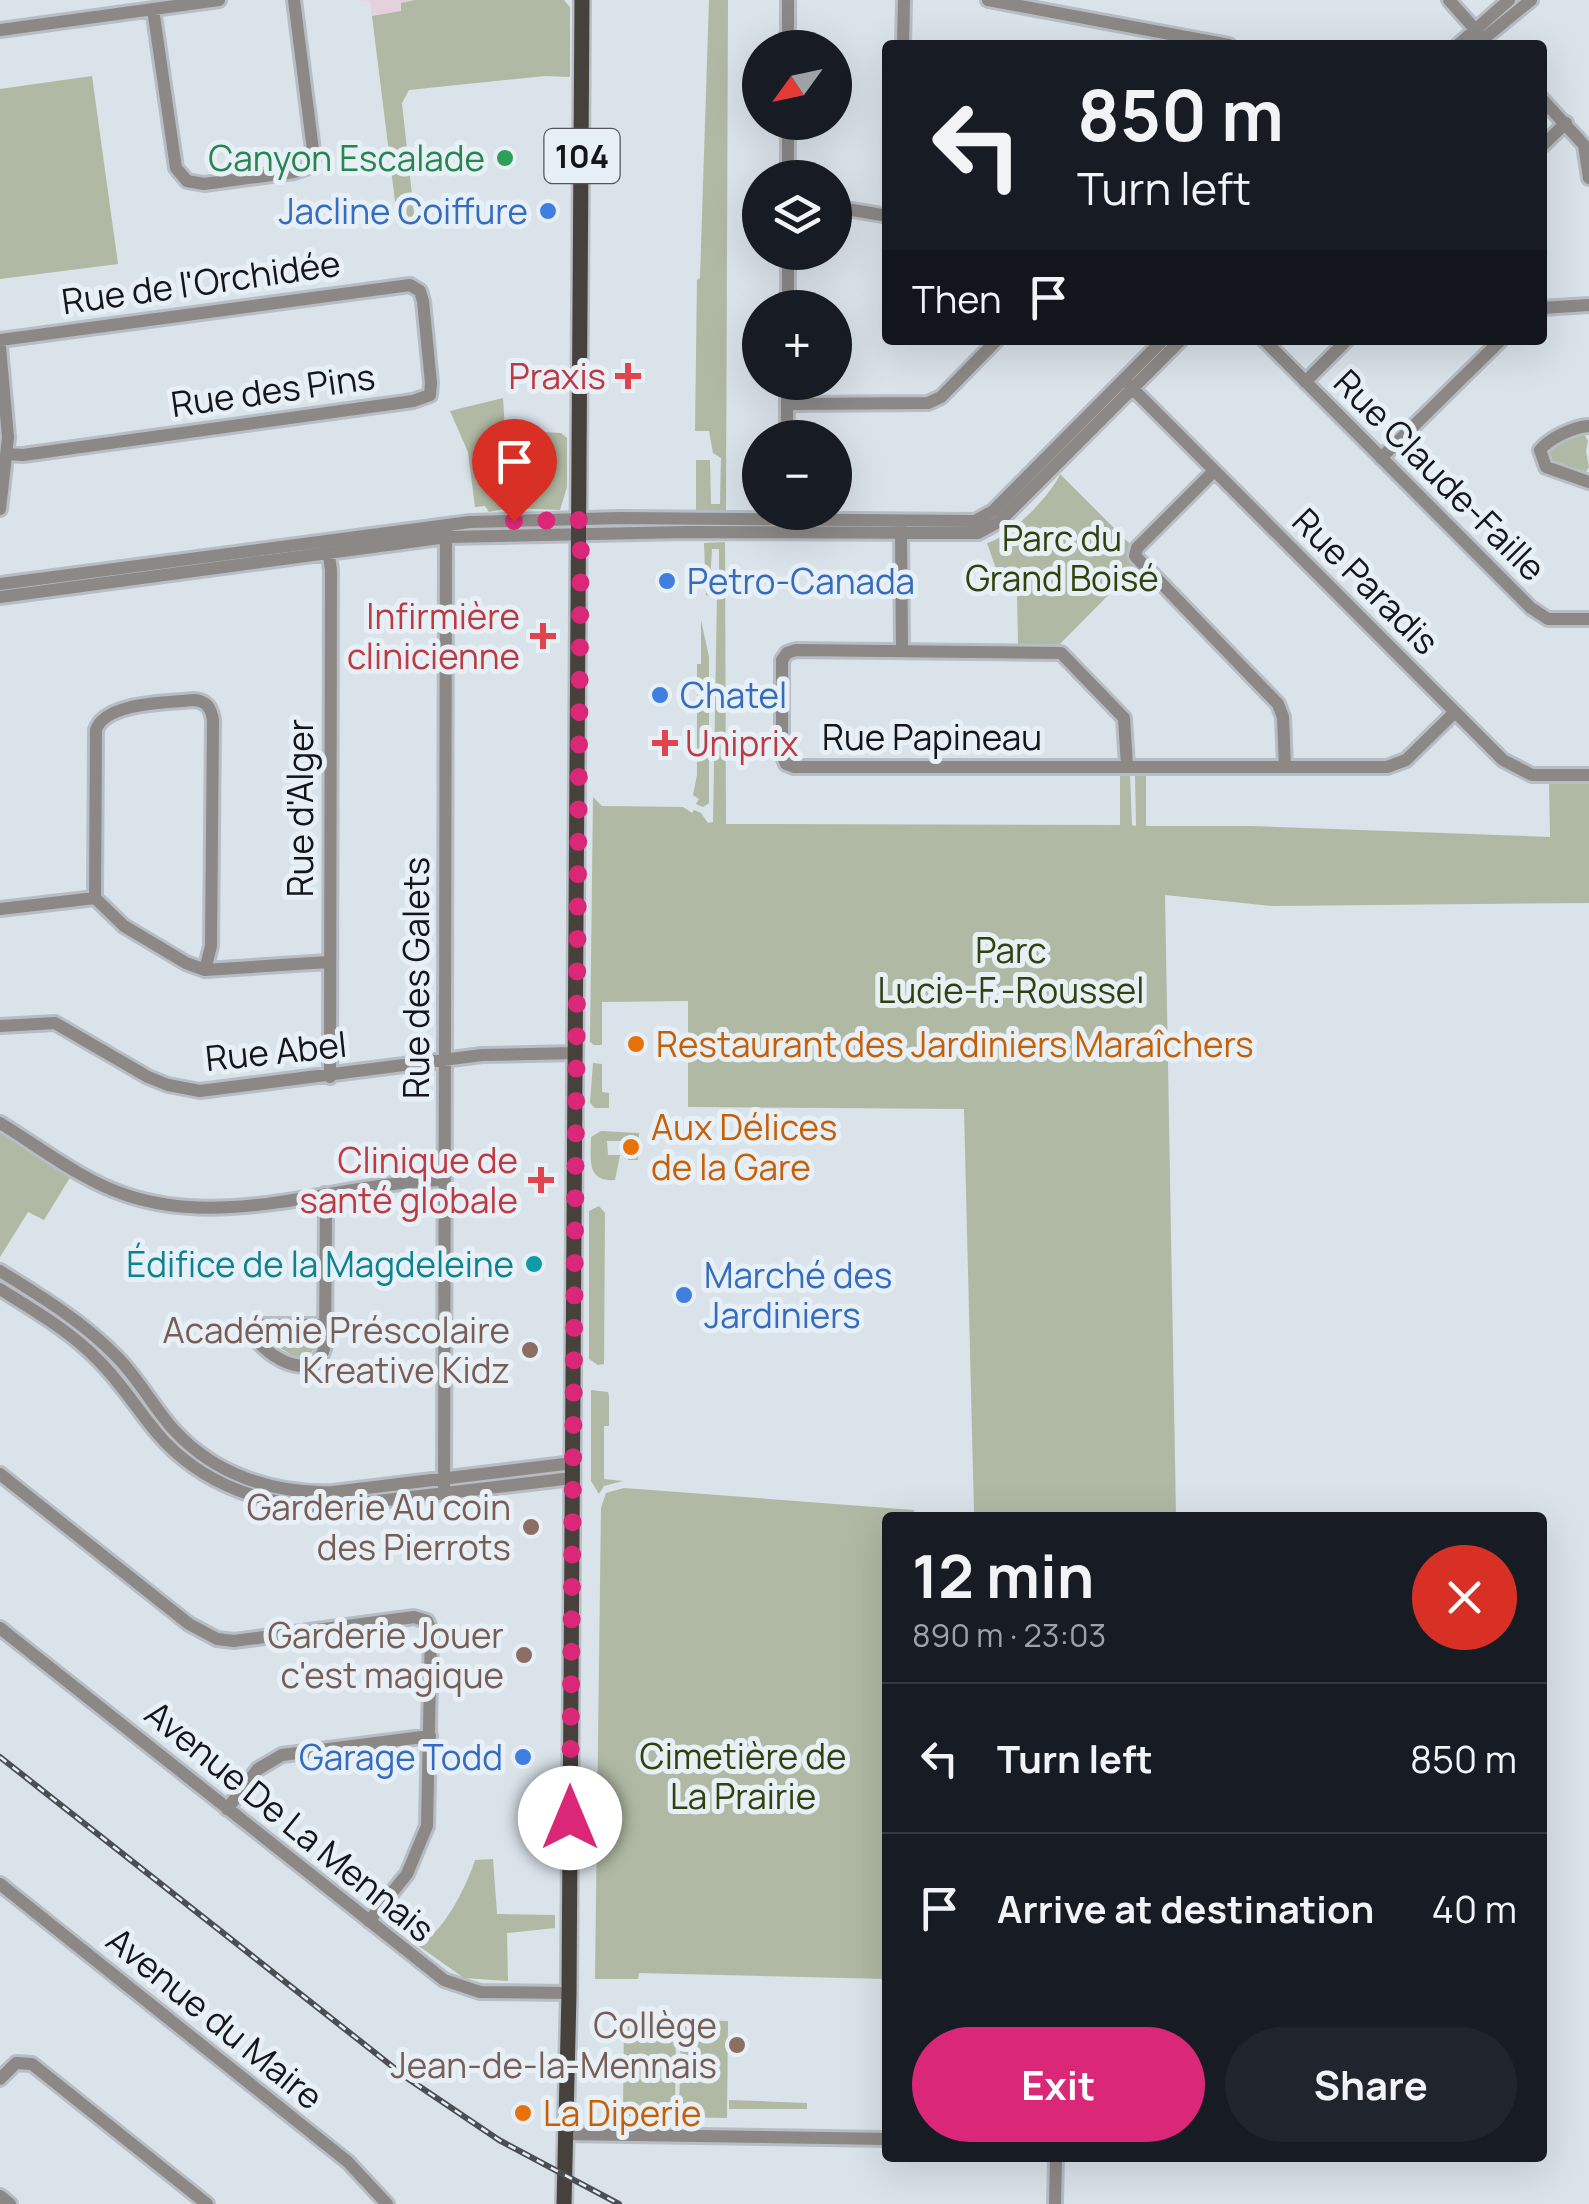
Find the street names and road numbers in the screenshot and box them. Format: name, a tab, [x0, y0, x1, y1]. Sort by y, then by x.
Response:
road number: 104	[544, 129, 620, 183]
street label: Rue de l'Orchidée	[59, 239, 343, 325]
street label: Rue des Pins	[168, 352, 378, 428]
street label: Rue Claude-Faille	[1324, 359, 1556, 591]
street label: Rue Paradis	[1282, 497, 1450, 665]
street label: Rue Papineau	[822, 713, 1042, 761]
street label: Rue d'Alger	[276, 719, 324, 897]
street label: Rue des Galets	[392, 857, 440, 1099]
street label: Rue Abel	[203, 1020, 349, 1082]
street label: Avenue De La Mennais	[135, 1689, 445, 1953]
street label: Avenue du Maire	[97, 1916, 333, 2120]

